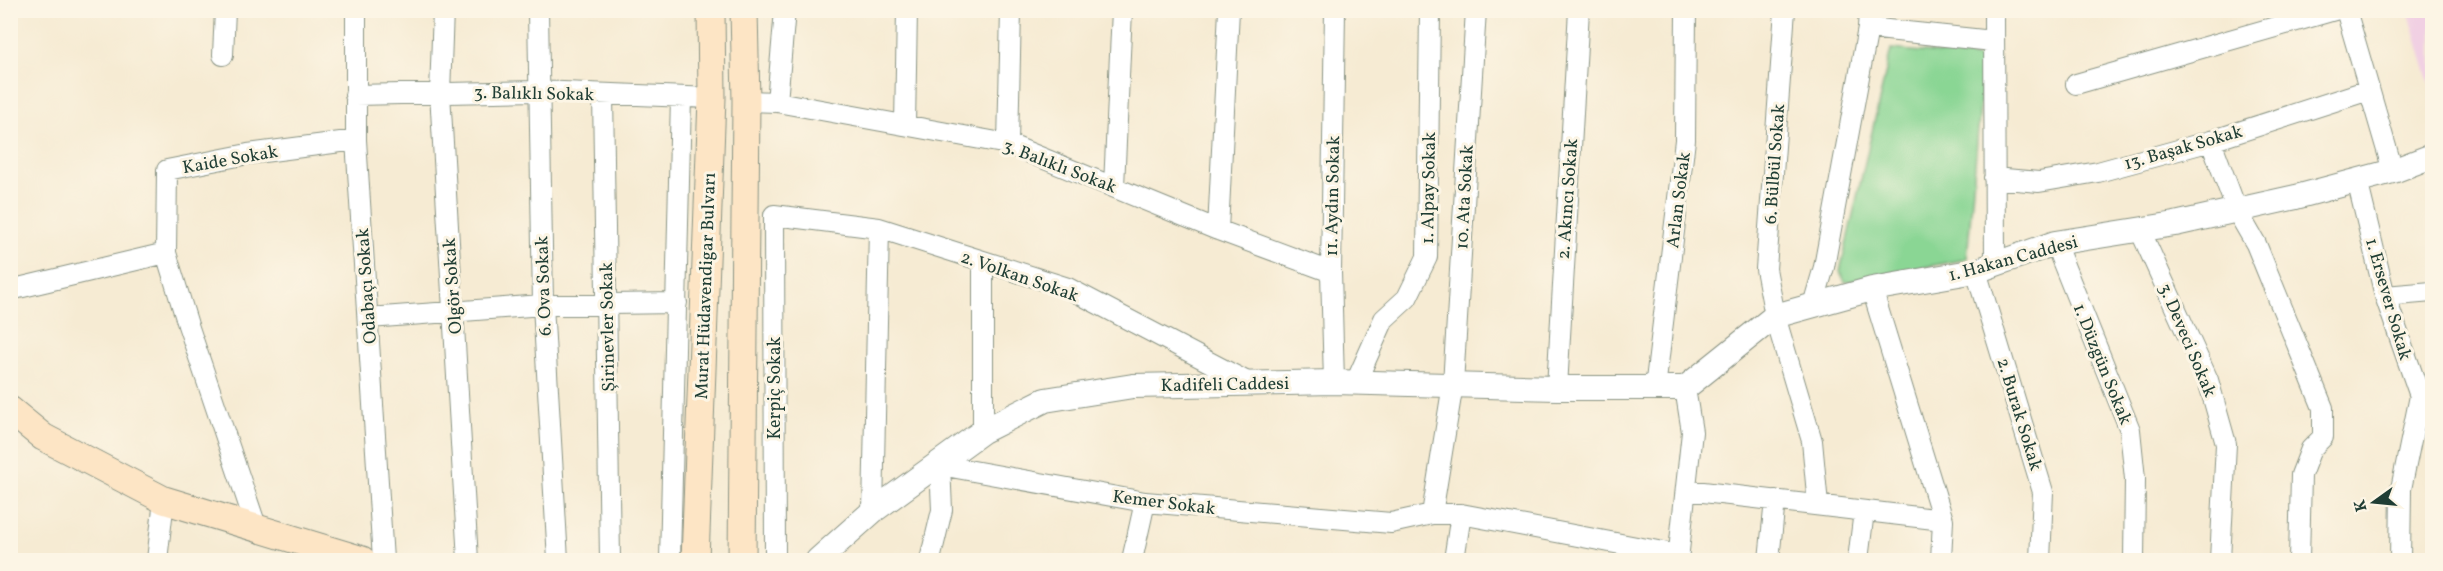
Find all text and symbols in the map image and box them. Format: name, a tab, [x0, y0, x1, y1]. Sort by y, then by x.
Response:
street label: 3. Balıklı Sokak	[474, 81, 594, 108]
street label: 6. Bülbül Sokak	[1759, 103, 1792, 225]
street label: 13. Başak Sokak	[2121, 120, 2246, 177]
street label: 1. Alpay Sokak	[1416, 131, 1443, 244]
street label: 3. Balıklı Sokak	[999, 134, 1120, 201]
street label: 11. Aydın Sokak	[1320, 135, 1347, 257]
street label: 2. Akıncı Sokak	[1552, 138, 1585, 260]
street label: Kaide Sokak	[180, 140, 280, 181]
street label: 10. Ata Sokak	[1450, 144, 1481, 250]
street label: Arlan Sokak	[1661, 150, 1698, 250]
street label: Murat Hüdavendigar Bulvarı	[690, 172, 723, 400]
street label: Odabaçı Sokak	[351, 227, 384, 345]
street label: 1. Hakan Caddesi	[1946, 230, 2081, 289]
street label: 6. Ova Sokak	[530, 235, 559, 336]
street label: 1. Ersever Sokak	[2358, 235, 2417, 364]
street label: Olgör Sokak	[438, 237, 469, 335]
street label: 2. Volkan Sokak	[957, 246, 1082, 309]
street label: Şirinevler Sokak	[595, 262, 622, 392]
street label: 3. Deveci Sokak	[2151, 280, 2222, 402]
street label: 1. Düzgün Sokak	[2066, 300, 2137, 429]
street label: Kerpiç Sokak	[763, 336, 788, 439]
street label: 2. Burak Sokak	[1990, 355, 2048, 474]
street label: Kadifeli Caddesi	[1161, 372, 1289, 399]
north arrow	[2344, 472, 2404, 532]
street label: Kemer Sokak	[1111, 485, 1217, 522]
text: K	[2349, 497, 2374, 514]

